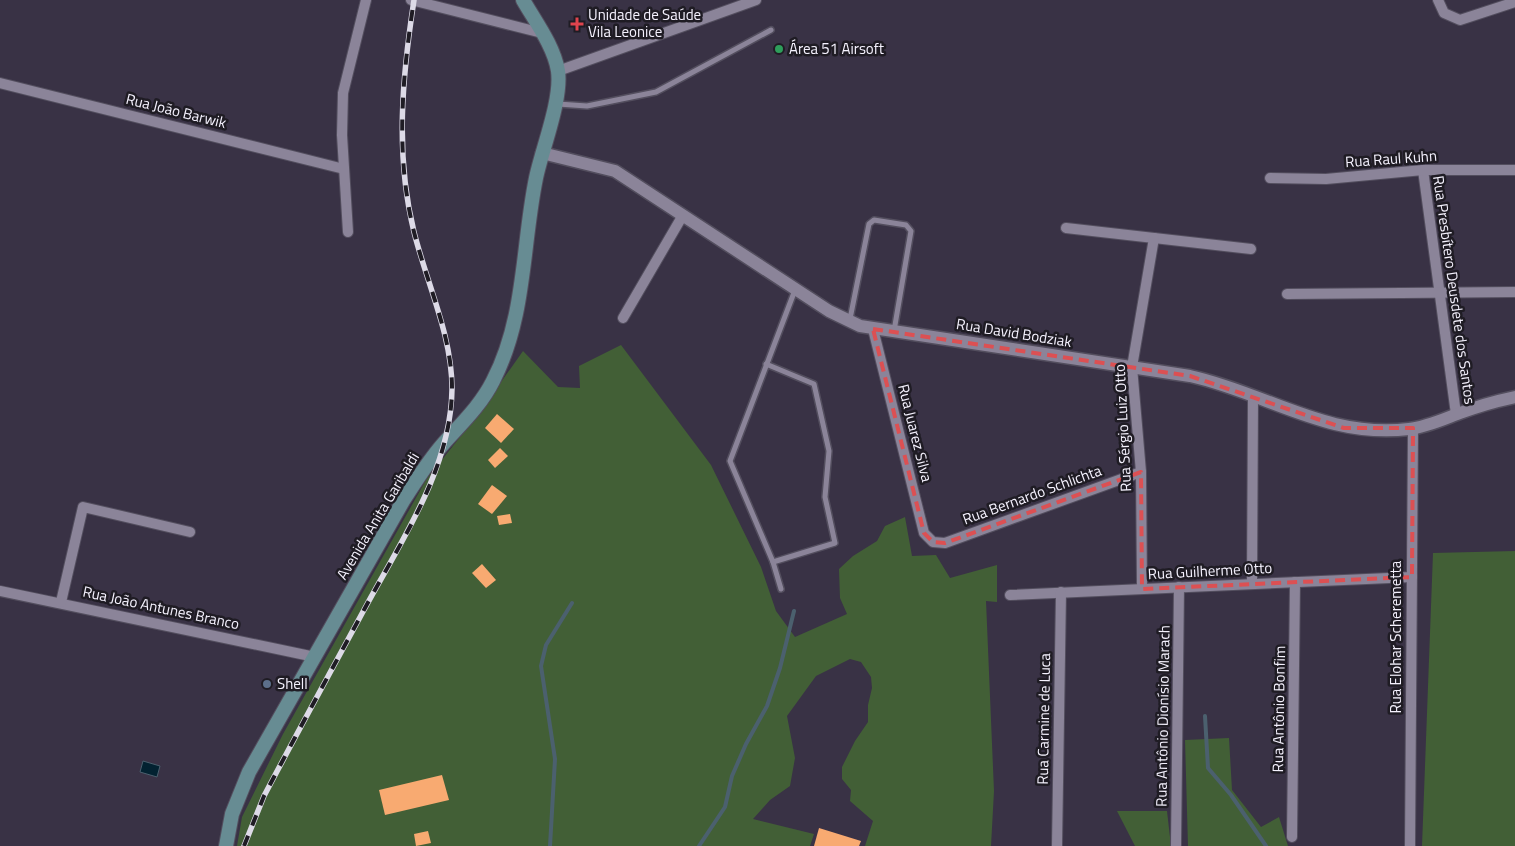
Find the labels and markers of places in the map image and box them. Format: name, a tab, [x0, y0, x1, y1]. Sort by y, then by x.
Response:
place label: Unidade de Saúde Vila Leonice	[588, 3, 701, 43]
marker: Unidade de Saúde Vila Leonice	[570, 17, 584, 31]
place label: Área 51 Airsoft	[789, 37, 885, 60]
marker: Área 51 Airsoft	[773, 43, 785, 55]
place label: Shell	[277, 672, 308, 695]
marker: Shell	[261, 678, 273, 690]

